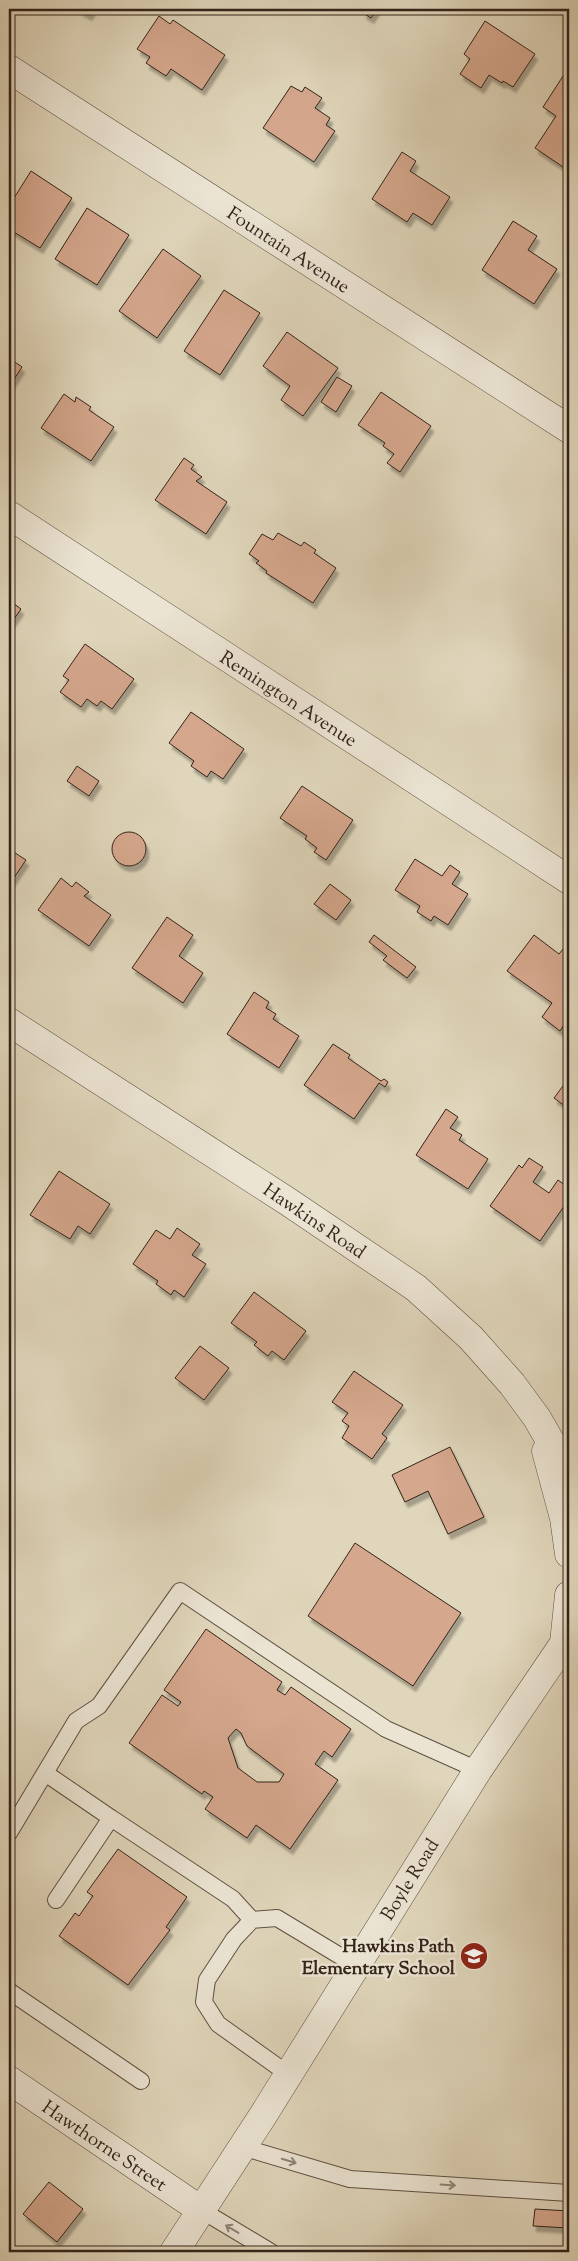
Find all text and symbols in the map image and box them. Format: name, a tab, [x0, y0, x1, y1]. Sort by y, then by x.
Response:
street label: Fountain Avenue	[221, 201, 355, 301]
street label: Remington Avenue	[214, 645, 362, 755]
street label: Hawkins Road	[257, 1178, 371, 1267]
street label: Boyle Road	[375, 1834, 447, 1926]
place label: Hawkins Path Elementary School	[302, 1934, 456, 1983]
school or university icon: Hawkins Path Elementary School	[459, 1941, 489, 1971]
street label: Hawthorne Street	[36, 2095, 172, 2199]
one-way arrow	[280, 2156, 296, 2166]
one-way arrow	[440, 2181, 456, 2190]
one-way arrow	[226, 2223, 240, 2233]

